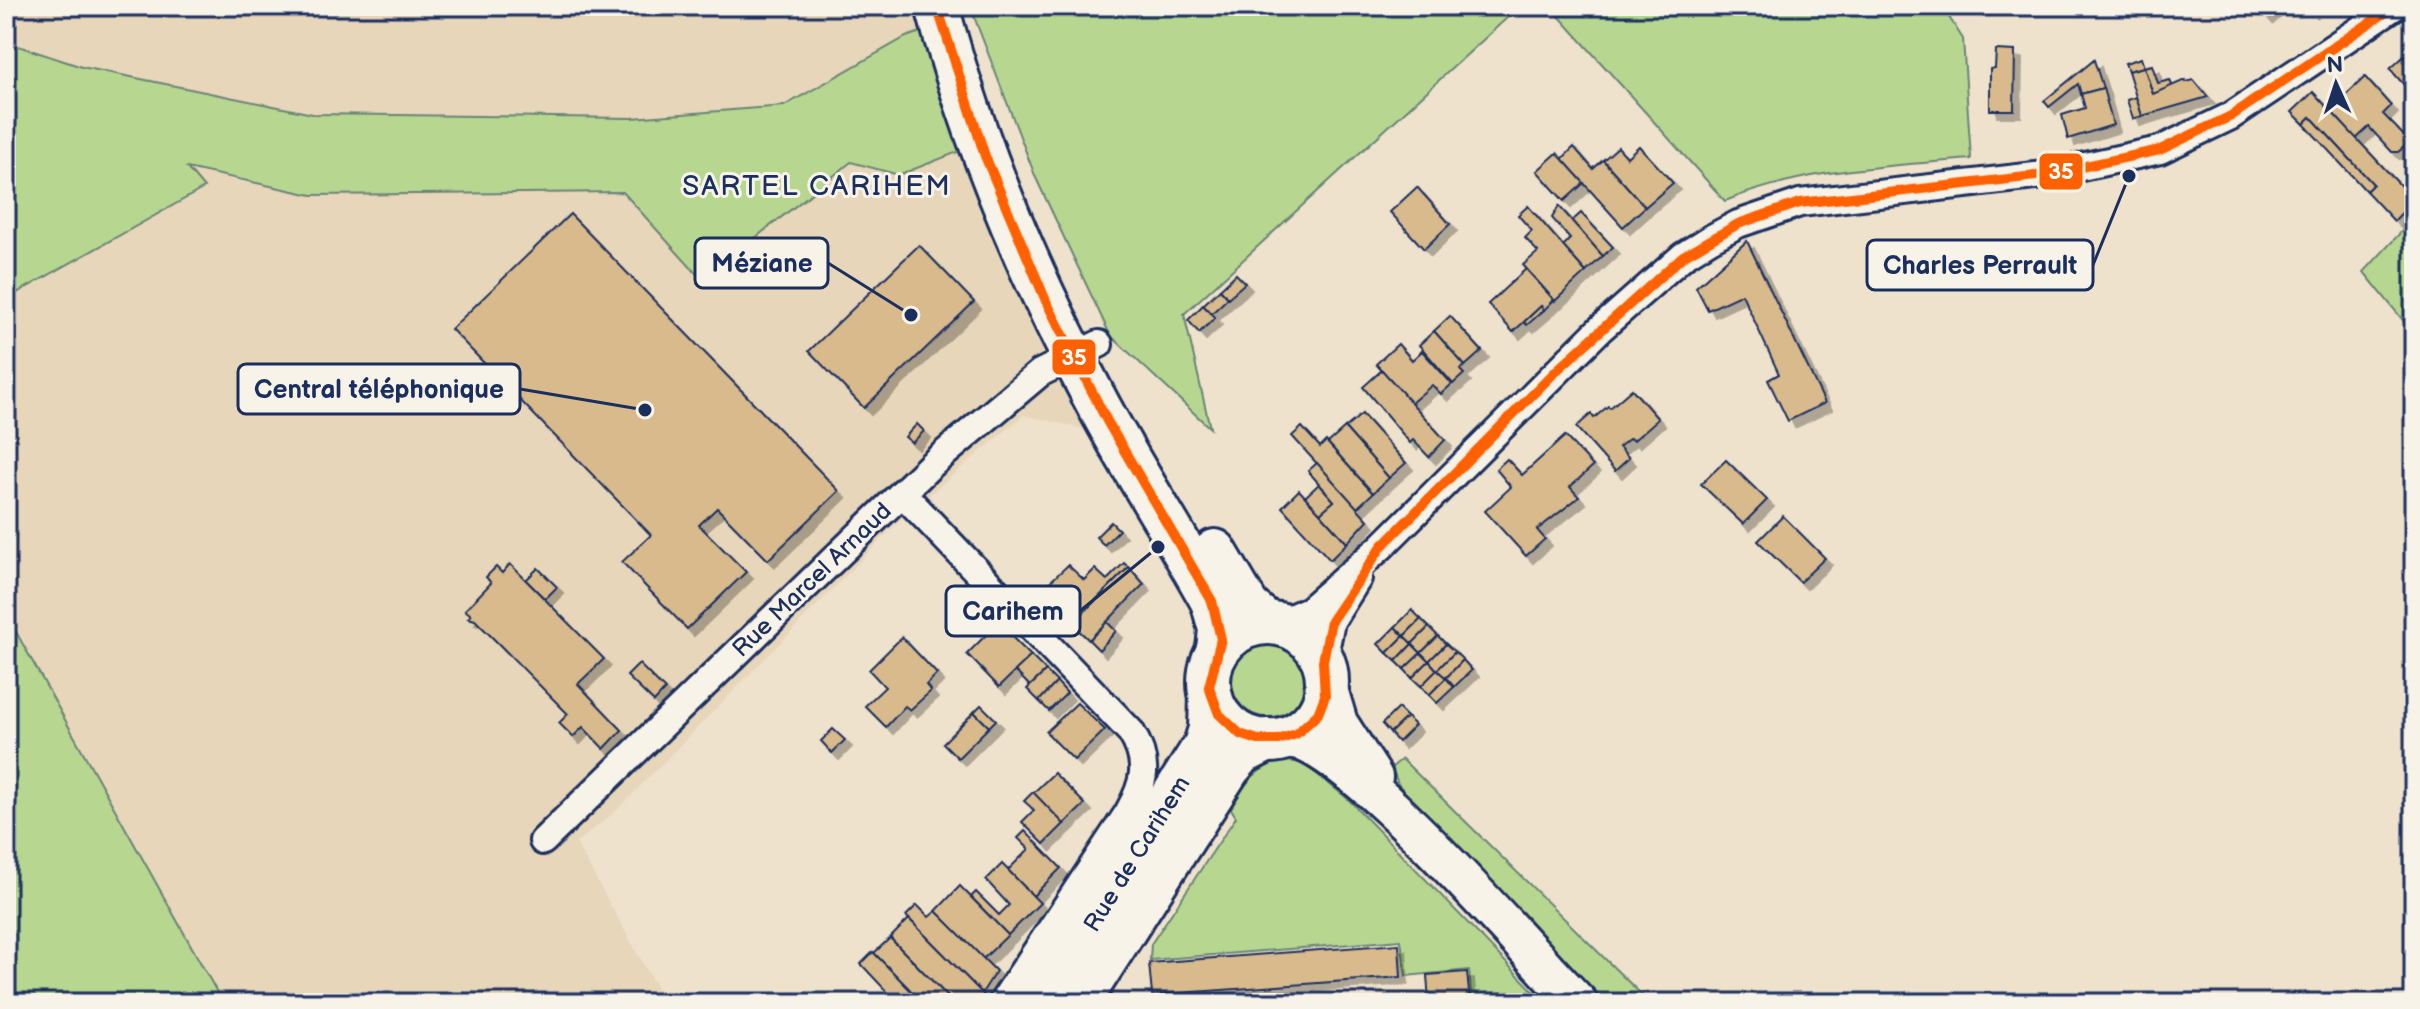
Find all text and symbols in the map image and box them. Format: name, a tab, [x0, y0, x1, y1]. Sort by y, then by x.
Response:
north arrow	[2296, 44, 2376, 124]
text: N	[2326, 52, 2344, 79]
line badge: 35	[2038, 152, 2084, 191]
text: 35	[2048, 159, 2074, 186]
district label: SARTEL CARIHEM	[682, 170, 952, 203]
callout: Méziane	[695, 238, 828, 288]
callout: Charles Perrault	[1867, 240, 2093, 290]
text: Méziane	[711, 249, 813, 280]
text: Charles Perrault	[1883, 251, 2077, 282]
line badge: 35	[1051, 338, 1097, 376]
text: 35	[1061, 345, 1087, 372]
callout: Central téléphonique	[238, 364, 520, 414]
text: Central téléphonique	[254, 375, 504, 406]
street label: Rue Marcel Arnaud	[726, 497, 898, 663]
callout: Carihem	[946, 586, 1080, 636]
text: Carihem	[962, 597, 1064, 628]
street label: Rue de Carihem	[1078, 771, 1196, 937]

